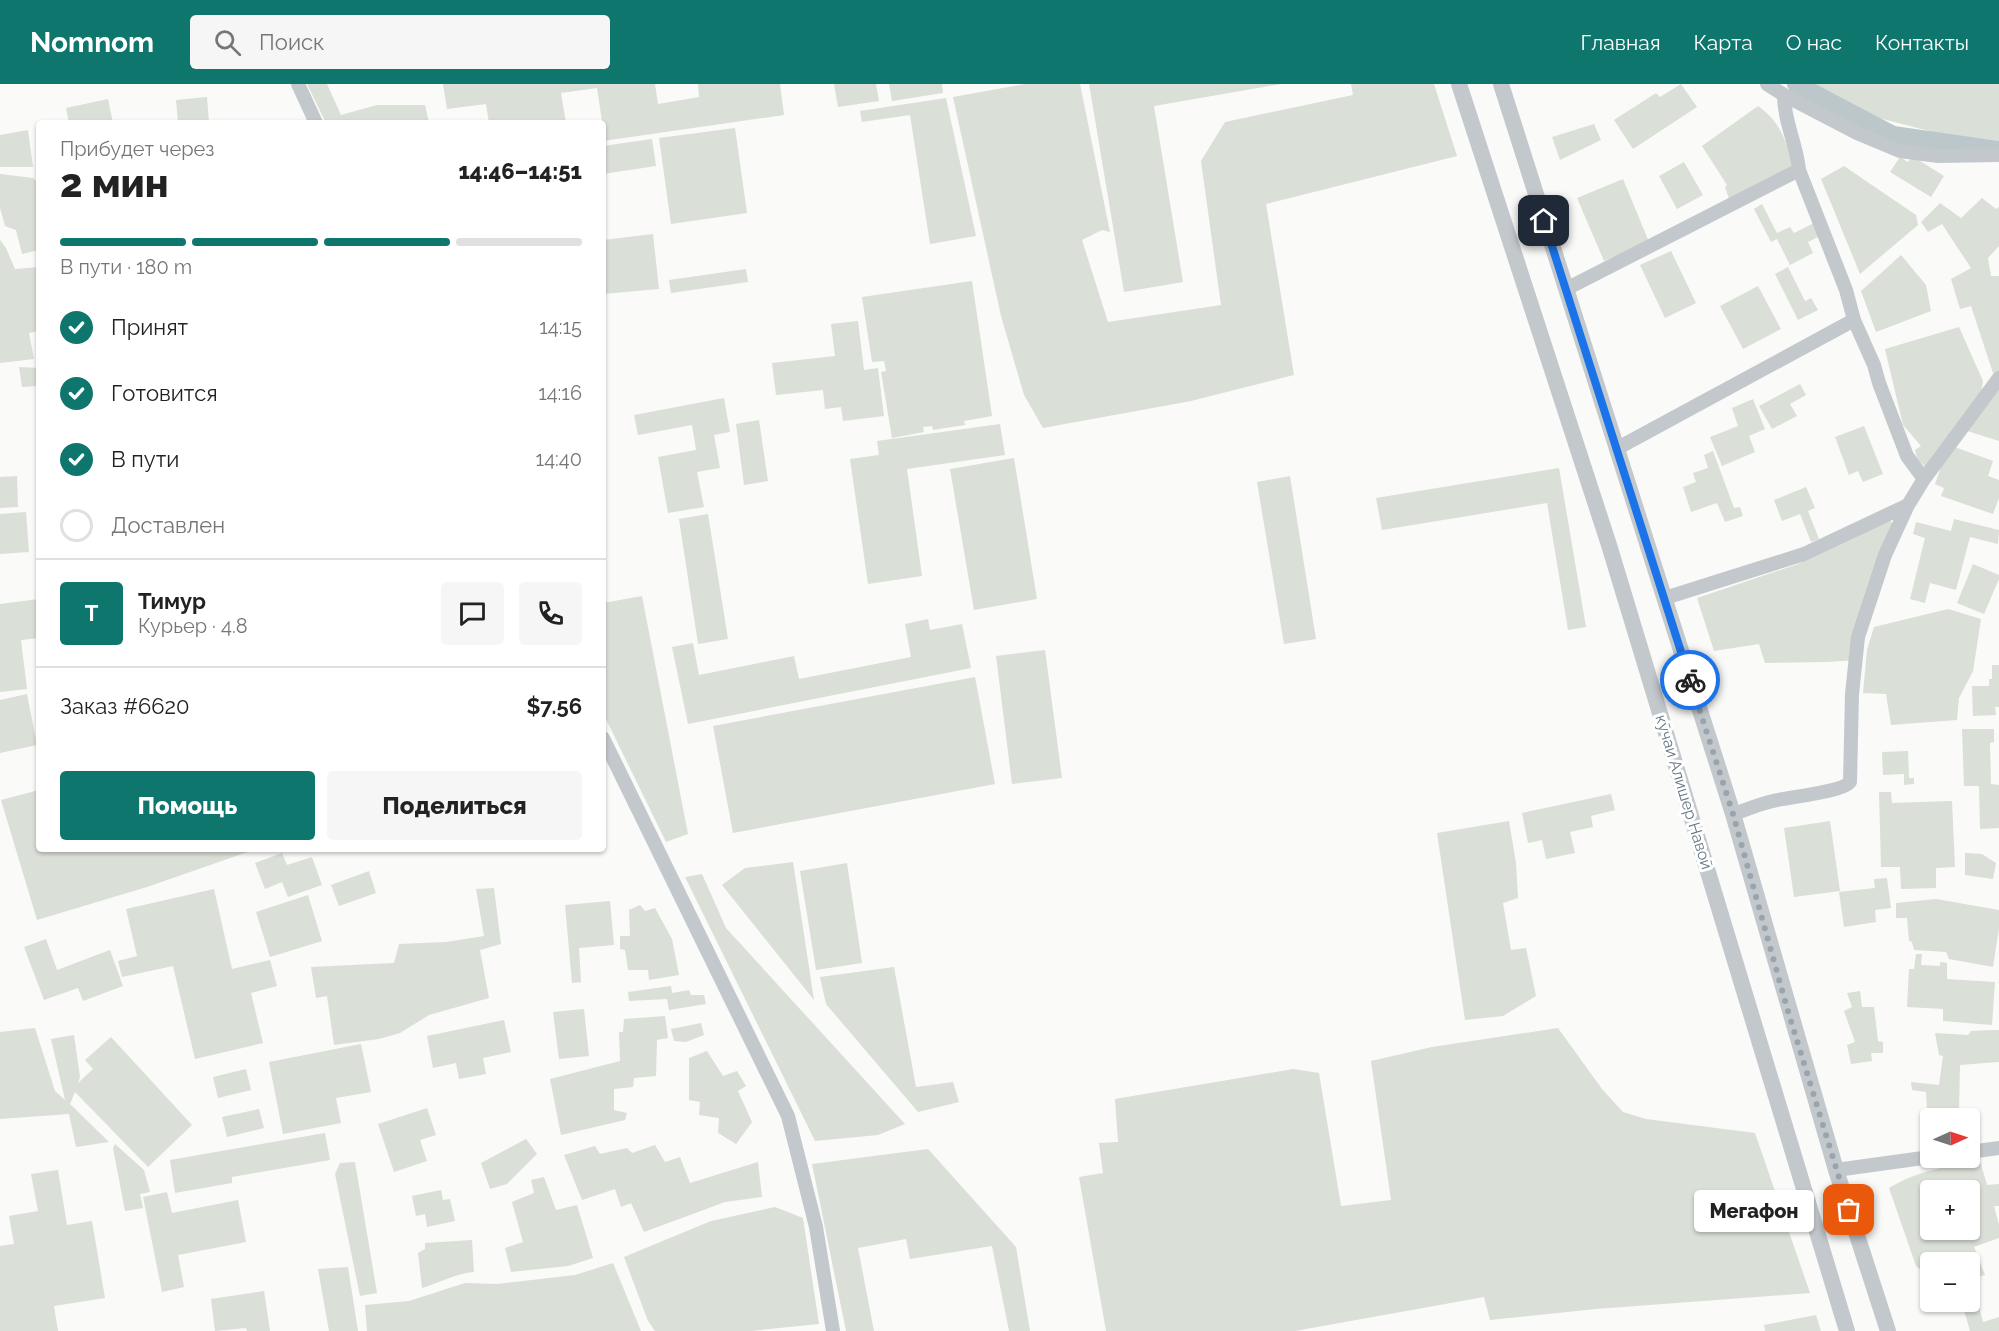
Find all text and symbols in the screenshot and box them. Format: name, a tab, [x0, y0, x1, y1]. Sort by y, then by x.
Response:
search box	[190, 15, 610, 69]
text: Nomnom	[30, 26, 154, 59]
icon: search	[211, 26, 244, 59]
text: Поиск	[259, 29, 325, 55]
text: Главная	[1581, 30, 1661, 55]
text: Карта	[1694, 30, 1753, 55]
text: О нас	[1786, 30, 1842, 55]
text: Контакты	[1875, 30, 1969, 55]
text: Прибудет через	[60, 137, 214, 161]
text: 14:46–14:51	[458, 158, 582, 184]
text: 2 мин	[60, 160, 169, 206]
pin	[1518, 195, 1569, 246]
icon: home	[1527, 204, 1560, 237]
text: В пути · 180 m	[60, 255, 192, 279]
icon: check	[60, 311, 93, 344]
text: Принят	[111, 314, 188, 340]
text: 14:15	[539, 315, 582, 339]
icon: check	[60, 377, 93, 410]
text: Готовится	[111, 380, 218, 406]
text: 14:16	[538, 381, 582, 405]
icon: check	[60, 443, 93, 476]
text: В пути	[111, 446, 179, 472]
text: 14:40	[536, 447, 582, 471]
text: Доставлен	[111, 512, 225, 538]
button: chat	[441, 582, 504, 645]
button: phone	[519, 582, 582, 645]
text: Тимур	[138, 588, 206, 614]
text: Т	[85, 600, 98, 626]
text: Курьер · 4.8	[138, 614, 248, 638]
courier	[1660, 650, 1720, 710]
icon: bike	[1674, 664, 1707, 697]
text: Заказ #6620	[60, 693, 190, 719]
text: $7.56	[526, 693, 582, 719]
street label: кӯчаи Алишер Навоӣ	[1651, 712, 1717, 872]
button: Помощь	[60, 771, 315, 840]
button: Поделиться	[327, 771, 582, 840]
north arrow	[1920, 1108, 1980, 1168]
map controls	[1920, 1108, 1980, 1312]
button: +	[1920, 1180, 1980, 1240]
pin	[1823, 1184, 1874, 1235]
callout: Мегафон	[1693, 1189, 1813, 1231]
icon: bag	[1832, 1193, 1865, 1226]
text: Мегафон	[1709, 1199, 1799, 1223]
button: −	[1920, 1252, 1980, 1312]

